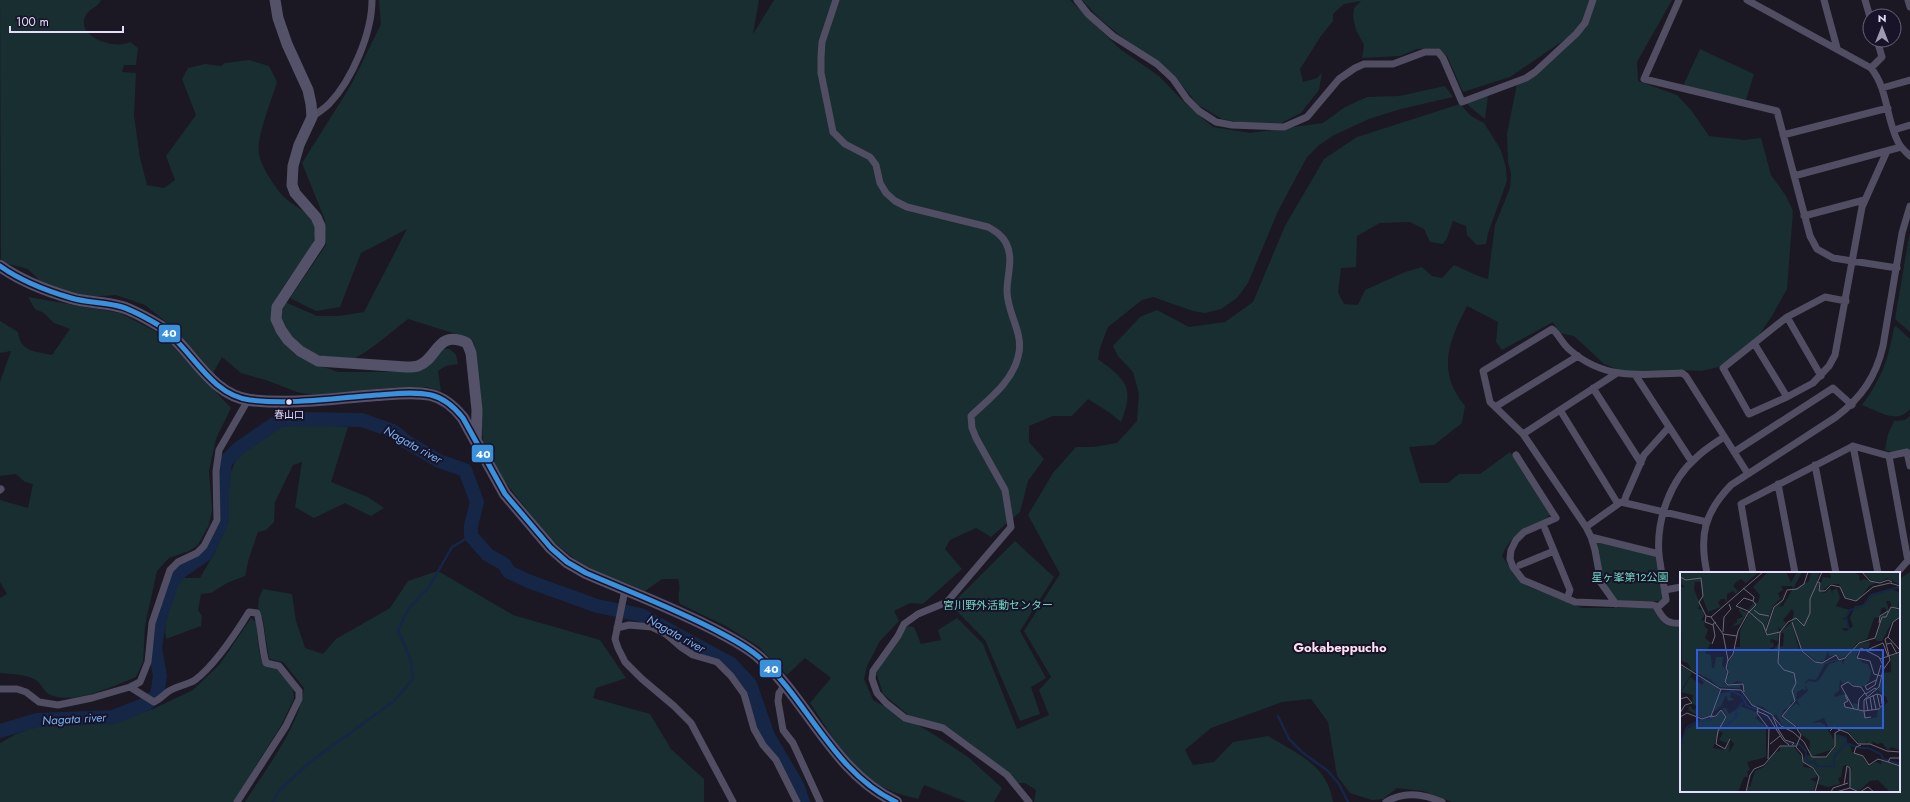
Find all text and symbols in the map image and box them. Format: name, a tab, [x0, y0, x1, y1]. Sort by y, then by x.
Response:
scale bar	[10, 8, 123, 34]
north arrow	[1862, 8, 1902, 48]
text: N	[1878, 10, 1886, 26]
text: 100 m	[16, 13, 49, 31]
line badge: 40	[158, 324, 181, 343]
text: 40	[162, 325, 176, 341]
marker: 春山口	[284, 397, 294, 407]
place label: 春山口	[274, 407, 304, 422]
water label: Nagata river	[381, 422, 446, 469]
line badge: 40	[471, 444, 494, 463]
text: 40	[476, 446, 490, 462]
park label: 星ヶ峯第12公園	[1591, 569, 1669, 585]
inset map	[1680, 572, 1900, 792]
park label: 宮川野外活動センター	[943, 597, 1053, 613]
water label: Nagata river	[644, 611, 709, 658]
district label: Gokabeppucho	[1293, 638, 1387, 657]
line badge: 40	[759, 659, 782, 678]
text: 40	[764, 661, 778, 677]
water label: Nagata river	[42, 708, 107, 730]

